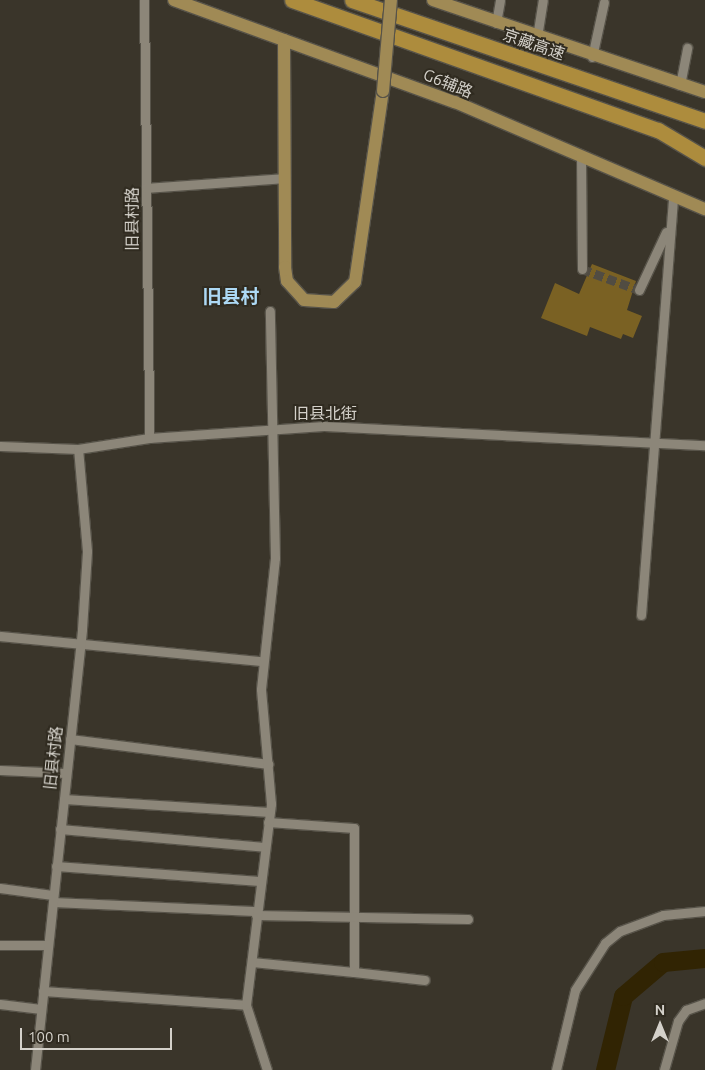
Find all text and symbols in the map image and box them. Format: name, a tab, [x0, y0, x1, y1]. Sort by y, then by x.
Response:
street label: 京藏高速	[501, 25, 567, 63]
street label: G6辅路	[420, 64, 476, 102]
street label: 旧县村路	[122, 187, 142, 251]
district label: 旧县村	[203, 286, 259, 308]
street label: 旧县北街	[293, 403, 357, 423]
street label: 旧县村路	[40, 725, 66, 791]
north arrow	[635, 1000, 685, 1050]
text: N	[655, 1002, 665, 1018]
scale bar	[22, 1018, 175, 1050]
text: 100 m	[28, 1028, 70, 1045]

